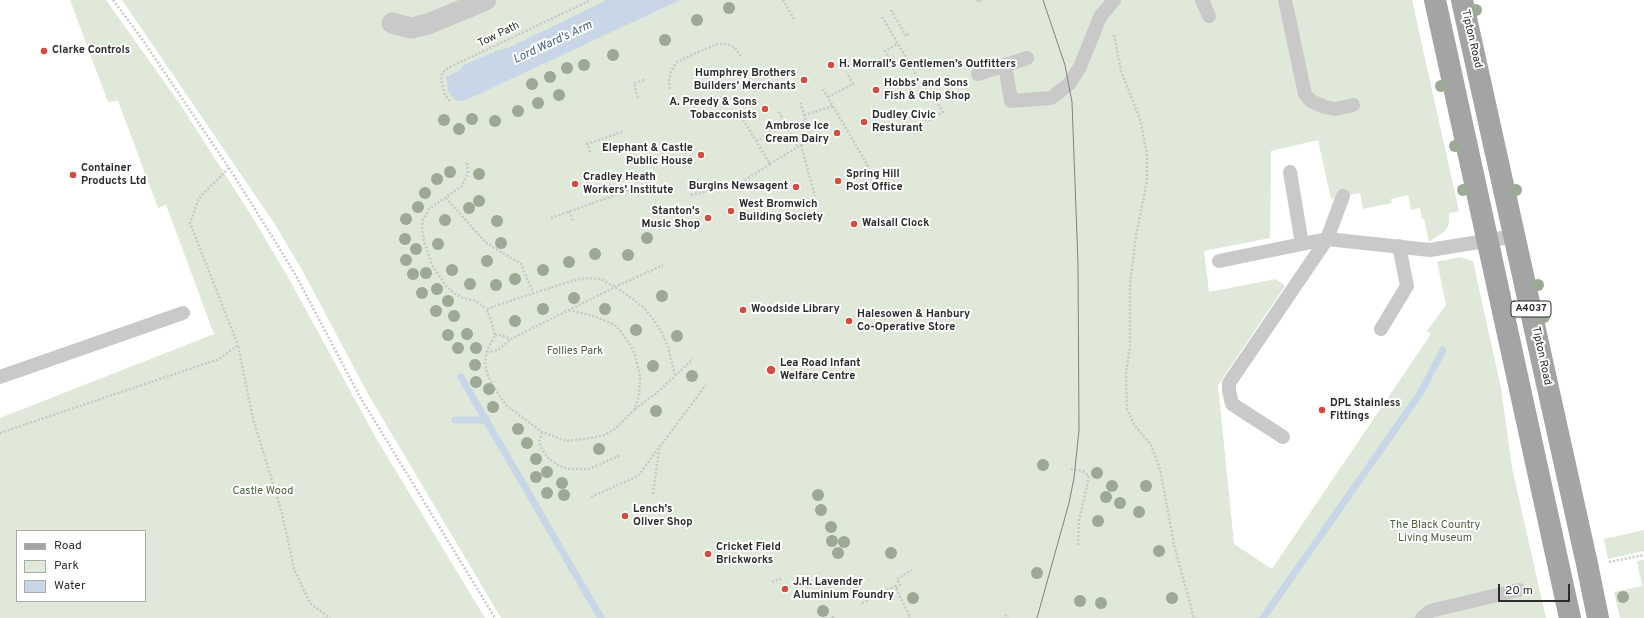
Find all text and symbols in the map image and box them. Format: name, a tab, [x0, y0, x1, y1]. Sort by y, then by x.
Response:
street label: Tipton Road	[1458, 8, 1484, 70]
water label: Lord Ward's Arm	[511, 18, 595, 68]
street label: Tow Path	[476, 19, 522, 51]
place label: Clarke Controls	[52, 44, 130, 58]
marker: Clarke Controls	[39, 46, 49, 56]
place label: H. Morrall’s Gentlemen’s Outfitters	[839, 58, 1016, 72]
marker: H. Morrall’s Gentlemen’s Outfitters	[826, 60, 836, 70]
place label: Humphrey Brothers Builders’ Merchants	[694, 67, 796, 93]
marker: Humphrey Brothers Builders’ Merchants	[799, 75, 809, 85]
place label: Hobbs’ and Sons Fish & Chip Shop	[884, 77, 970, 103]
marker: Hobbs’ and Sons Fish & Chip Shop	[871, 85, 881, 95]
place label: A. Preedy & Sons Tobacconists	[669, 96, 757, 122]
marker: A. Preedy & Sons Tobacconists	[760, 104, 770, 114]
place label: Dudley Civic Resturant	[872, 109, 936, 135]
marker: Dudley Civic Resturant	[859, 117, 869, 127]
place label: Ambrose Ice Cream Dairy	[765, 120, 829, 146]
marker: Ambrose Ice Cream Dairy	[832, 128, 842, 138]
place label: Elephant & Castle Public House	[602, 142, 693, 168]
marker: Elephant & Castle Public House	[696, 150, 706, 160]
place label: Container Products Ltd	[81, 162, 146, 188]
place label: Spring Hill Post Office	[846, 168, 903, 194]
marker: Container Products Ltd	[68, 170, 78, 180]
place label: Cradley Heath Workers' Institute	[583, 171, 673, 197]
marker: Spring Hill Post Office	[833, 176, 843, 186]
marker: Cradley Heath Workers' Institute	[570, 179, 580, 189]
place label: Burgins Newsagent	[689, 180, 788, 194]
marker: Burgins Newsagent	[791, 182, 801, 192]
place label: West Bromwich Building Society	[739, 198, 823, 224]
place label: Stanton's Music Shop	[642, 205, 700, 231]
marker: West Bromwich Building Society	[726, 206, 736, 216]
marker: Stanton's Music Shop	[703, 213, 713, 223]
place label: Walsall Clock	[862, 217, 929, 231]
marker: Walsall Clock	[849, 219, 859, 229]
road number: A4037	[1511, 301, 1551, 317]
place label: Woodside Library	[751, 303, 840, 317]
marker: Woodside Library	[738, 305, 748, 315]
place label: Halesowen & Hanbury Co-Operative Store	[857, 308, 970, 334]
marker: Halesowen & Hanbury Co-Operative Store	[844, 316, 854, 326]
street label: Tipton Road	[1528, 325, 1554, 387]
park label: Follies Park	[547, 345, 603, 359]
place label: Lea Road Infant Welfare Centre	[780, 357, 861, 383]
marker: Lea Road Infant Welfare Centre	[765, 364, 777, 376]
place label: DPL Stainless Fittings	[1330, 397, 1401, 423]
marker: DPL Stainless Fittings	[1317, 405, 1327, 415]
park label: Castle Wood	[232, 485, 294, 499]
place label: Lench's Oliver Shop	[633, 503, 693, 529]
marker: Lench's Oliver Shop	[620, 511, 630, 521]
park label: The Black Country Living Museum	[1390, 519, 1480, 545]
legend	[16, 530, 146, 602]
text: Road	[54, 538, 82, 554]
place label: Cricket Field Brickworks	[716, 541, 781, 567]
marker: Cricket Field Brickworks	[703, 549, 713, 559]
text: Park	[54, 558, 79, 574]
place label: J.H. Lavender Aluminium Foundry	[793, 576, 894, 602]
scale bar	[1500, 576, 1572, 602]
text: Water	[54, 578, 86, 594]
text: 20 m	[1505, 583, 1533, 599]
marker: J.H. Lavender Aluminium Foundry	[780, 584, 790, 594]

